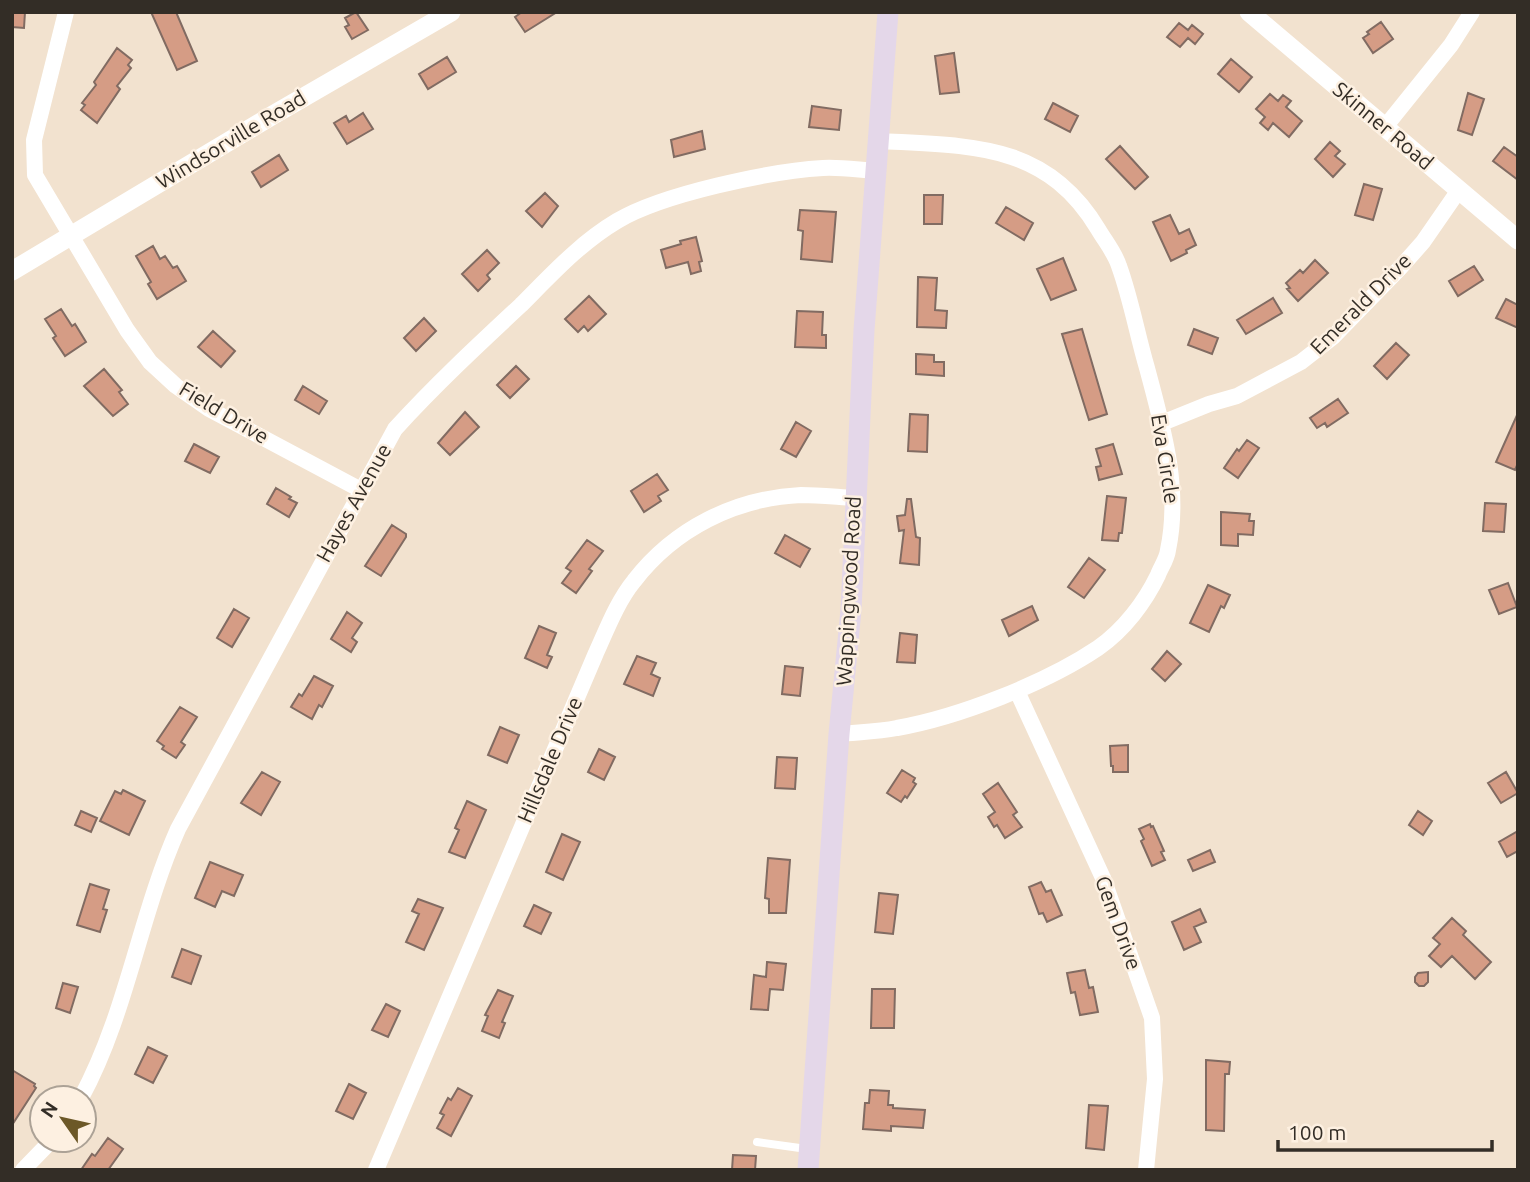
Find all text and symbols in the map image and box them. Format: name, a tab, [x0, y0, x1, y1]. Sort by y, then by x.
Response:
street label: Skinner Road	[1329, 76, 1439, 174]
street label: Windsorville Road	[151, 85, 310, 193]
street label: Emerald Drive	[1305, 248, 1416, 359]
street label: Field Drive	[175, 376, 274, 448]
street label: Eva Circle	[1147, 412, 1185, 505]
street label: Hayes Avenue	[311, 439, 396, 566]
street label: Wappingwood Road	[831, 496, 865, 686]
street label: Hillsdale Drive	[512, 693, 586, 826]
street label: Gem Drive	[1091, 872, 1147, 973]
north arrow	[28, 1084, 98, 1154]
text: N	[36, 1097, 62, 1122]
scale bar	[1278, 1108, 1492, 1152]
text: 100 m	[1288, 1120, 1346, 1144]

